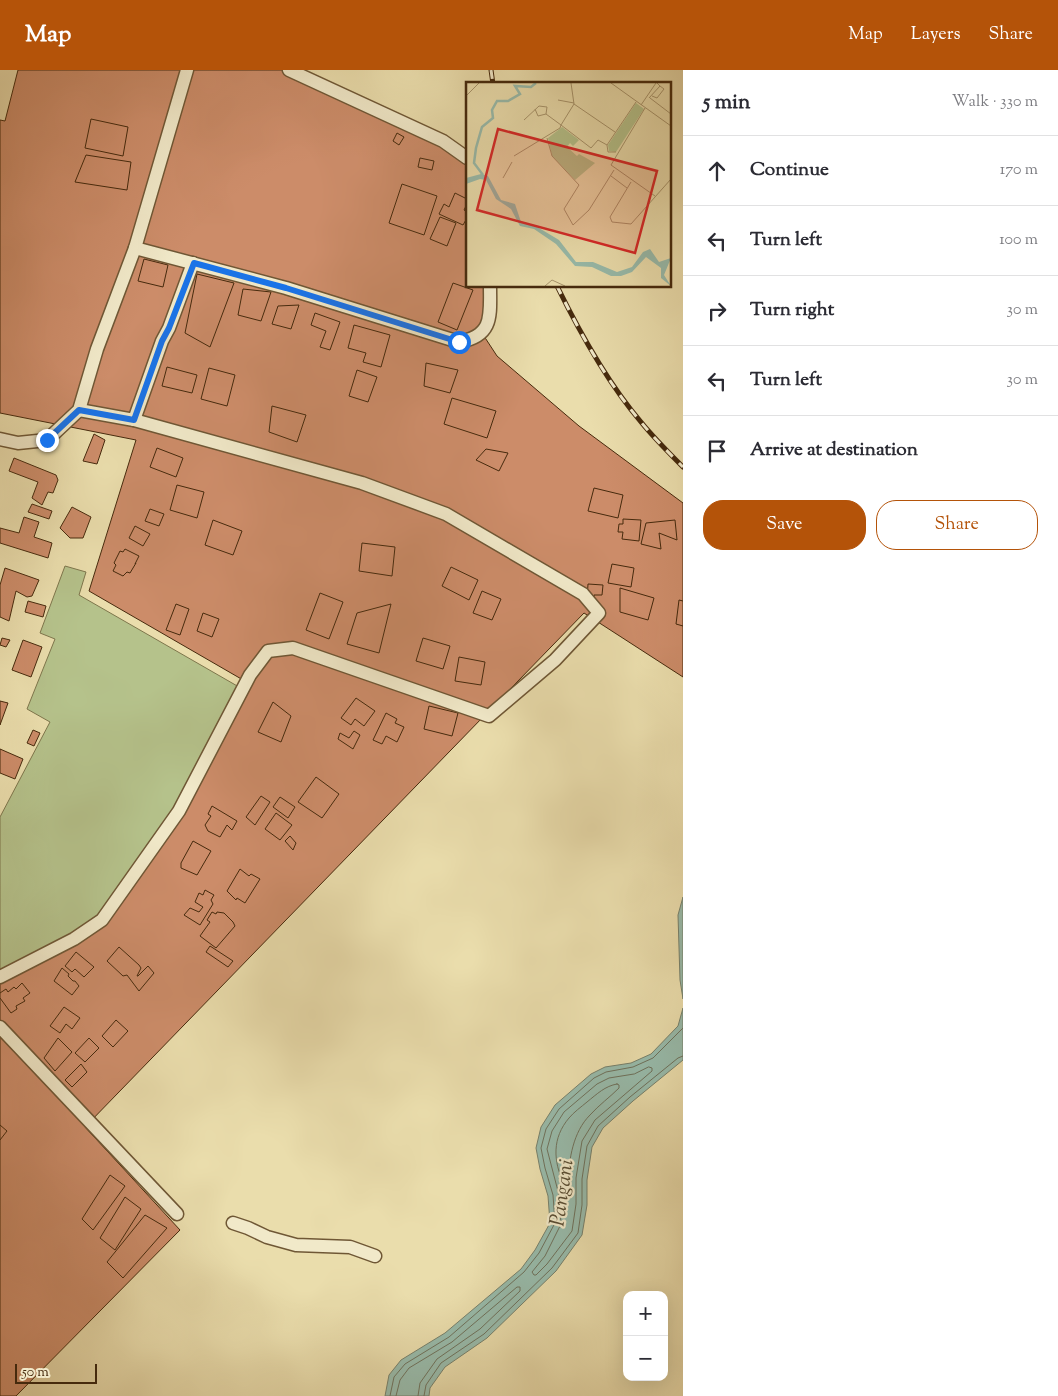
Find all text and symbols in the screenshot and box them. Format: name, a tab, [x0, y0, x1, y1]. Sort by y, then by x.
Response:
text: Map	[25, 18, 71, 52]
text: Map	[848, 22, 883, 48]
text: Layers	[911, 22, 961, 48]
text: Share	[989, 22, 1033, 48]
inset map	[466, 82, 670, 288]
text: 5 min	[703, 88, 750, 118]
text: Walk · 330 m	[952, 91, 1038, 114]
icon: ahead	[703, 157, 731, 185]
text: Continue	[750, 157, 829, 184]
text: 170 m	[1000, 159, 1038, 182]
icon: left	[703, 227, 731, 255]
text: Turn left	[750, 227, 822, 254]
text: 100 m	[999, 229, 1038, 252]
icon: right	[703, 297, 731, 325]
text: Turn right	[750, 297, 834, 324]
text: 30 m	[1007, 299, 1038, 322]
route start	[448, 331, 471, 354]
icon: left	[703, 367, 731, 395]
text: Turn left	[750, 367, 822, 394]
text: 30 m	[1007, 369, 1038, 392]
route end	[36, 429, 59, 452]
icon: arrive	[703, 437, 731, 465]
text: Arrive at destination	[750, 437, 918, 464]
button: Save	[703, 500, 866, 550]
button: Share	[876, 500, 1038, 550]
water label: Pangani	[543, 1158, 583, 1228]
map controls	[623, 1291, 668, 1381]
button: +	[623, 1291, 668, 1336]
button: −	[623, 1336, 668, 1381]
scale bar	[15, 1361, 98, 1384]
text: 50 m	[22, 1363, 49, 1383]

